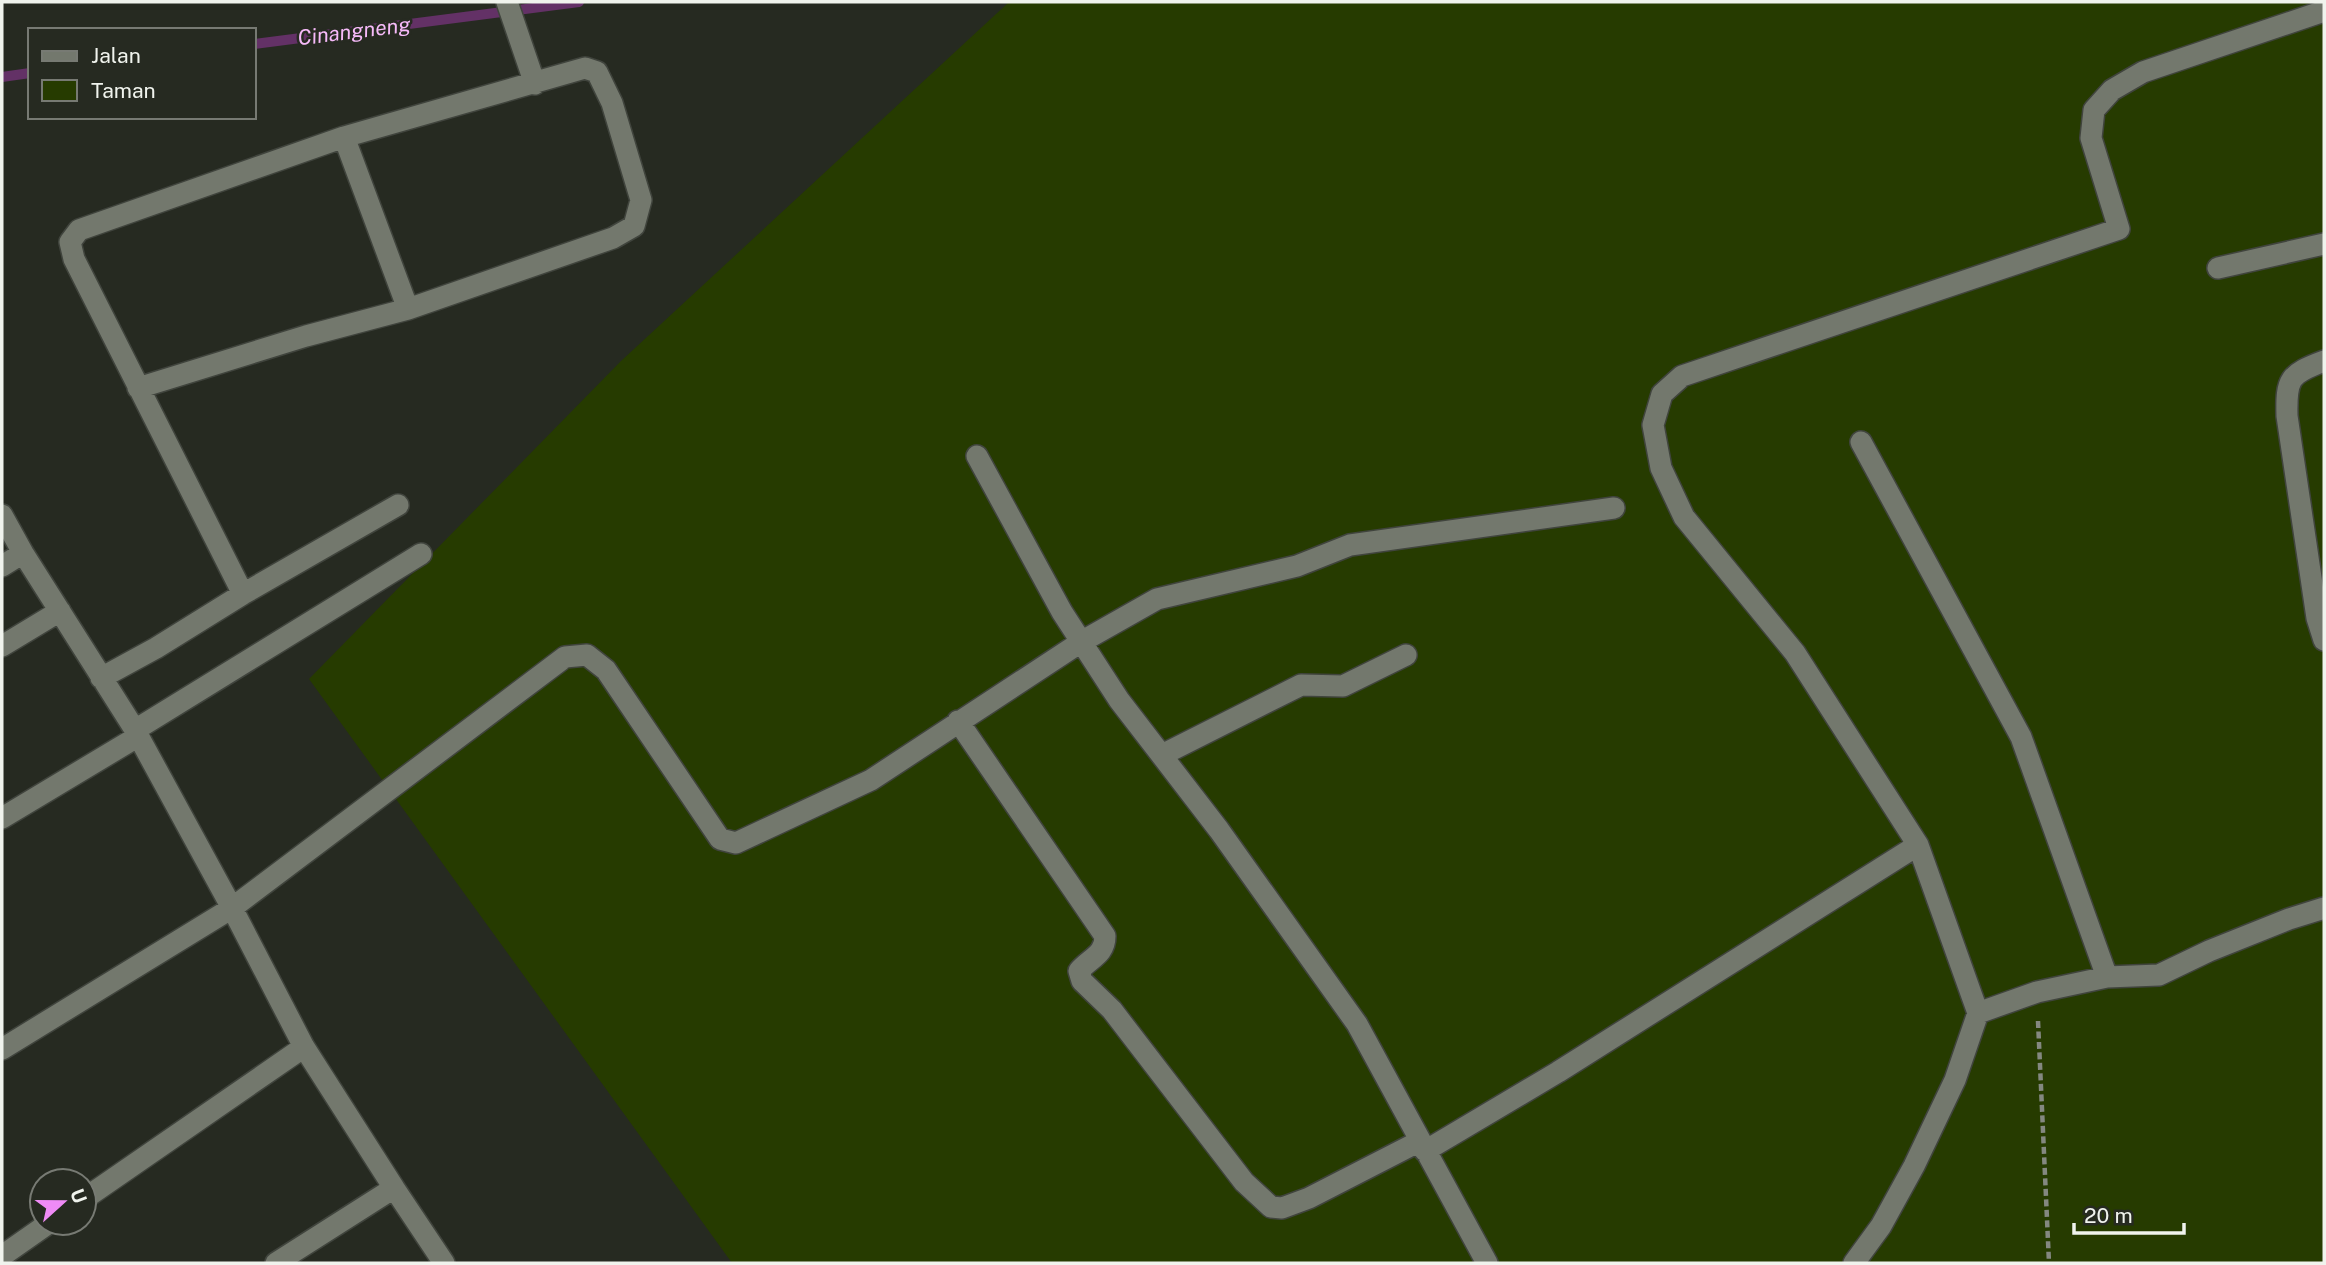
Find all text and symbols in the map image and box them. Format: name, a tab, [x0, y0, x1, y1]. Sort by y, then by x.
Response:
water label: Cinangneng	[296, 12, 412, 50]
legend	[28, 28, 256, 119]
text: Jalan	[91, 43, 141, 68]
text: Taman	[91, 78, 156, 103]
north arrow	[28, 1167, 98, 1237]
text: U	[66, 1186, 92, 1206]
scale bar	[2074, 1192, 2184, 1236]
text: 20 m	[2084, 1203, 2133, 1228]

